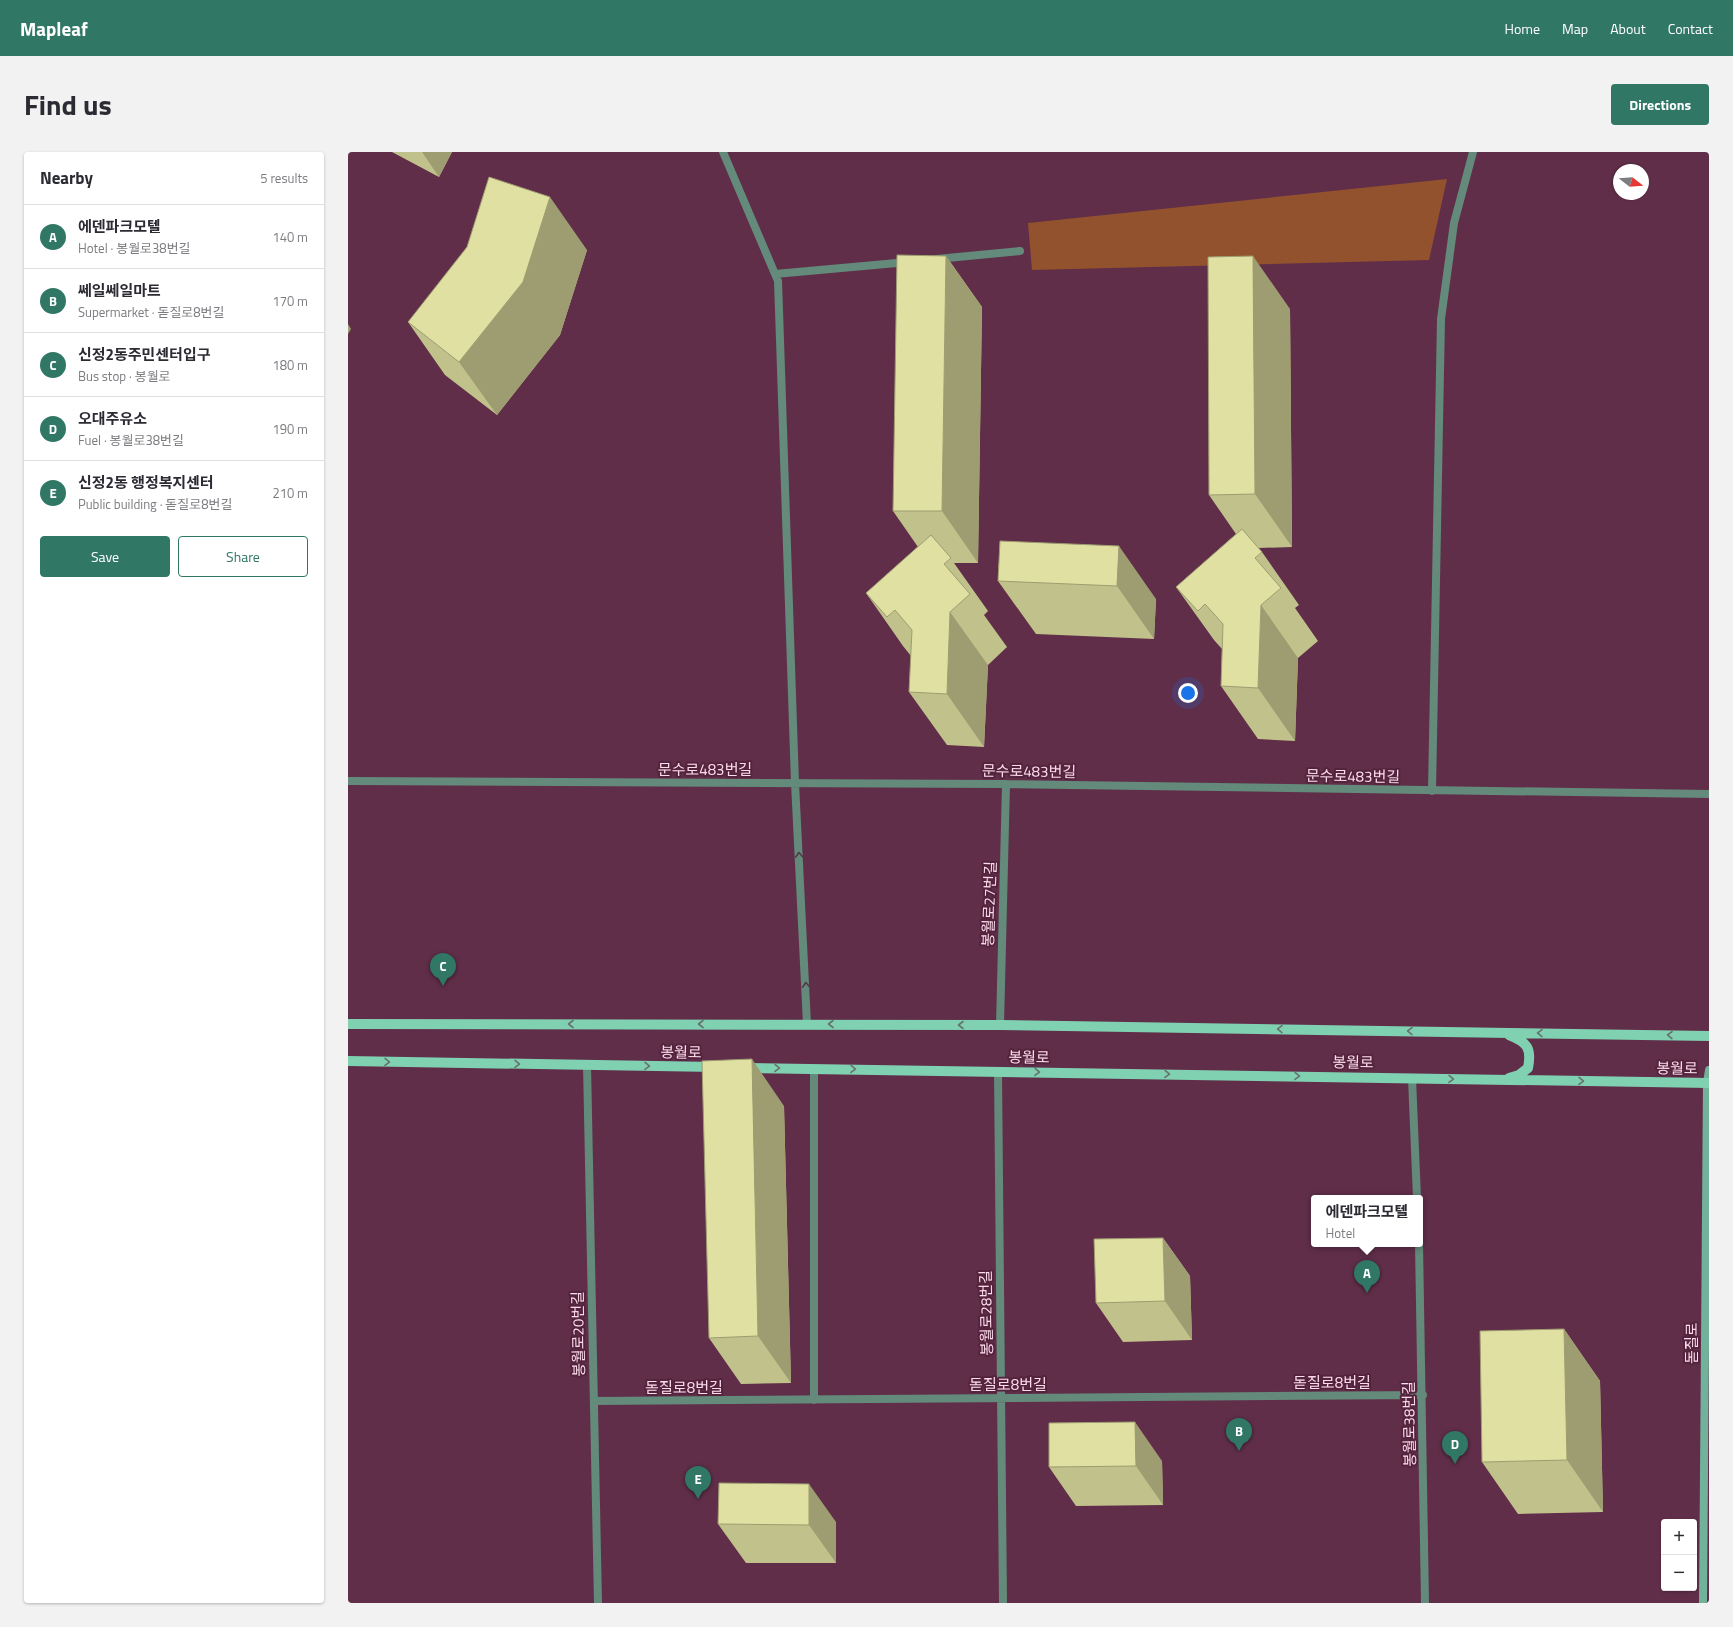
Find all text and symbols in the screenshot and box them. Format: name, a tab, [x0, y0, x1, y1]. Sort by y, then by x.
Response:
text: Mapleaf	[20, 14, 88, 43]
text: Home	[1505, 18, 1540, 39]
text: Map	[1562, 18, 1588, 39]
text: About	[1610, 18, 1646, 39]
text: Contact	[1668, 18, 1713, 39]
text: Find us	[24, 83, 112, 126]
button: Directions	[1611, 84, 1709, 125]
north arrow	[1613, 164, 1649, 200]
text: Nearby	[40, 165, 93, 191]
text: 5 results	[260, 168, 308, 188]
text: 에덴파크모텔	[78, 215, 161, 238]
text: A	[49, 227, 57, 247]
text: 140 m	[272, 227, 308, 247]
text: Hotel · 봉월로38번길	[78, 238, 191, 258]
text: 쎄일쎄일마트	[78, 279, 161, 302]
text: B	[49, 291, 57, 311]
text: 170 m	[272, 291, 308, 311]
text: Supermarket · 돋질로8번길	[78, 302, 225, 322]
text: 신정2동주민센터입구	[78, 343, 211, 366]
text: C	[49, 355, 57, 375]
text: 180 m	[272, 355, 308, 375]
text: Bus stop · 봉월로	[78, 366, 171, 386]
text: 오대주유소	[78, 407, 147, 430]
text: D	[49, 419, 57, 439]
text: 190 m	[272, 419, 308, 439]
text: Fuel · 봉월로38번길	[78, 430, 184, 450]
text: 신정2동 행정복지센터	[78, 471, 214, 494]
text: E	[49, 483, 57, 503]
text: 210 m	[272, 483, 308, 503]
text: Public building · 돋질로8번길	[78, 494, 232, 514]
button: Save	[40, 536, 170, 577]
button: Share	[178, 536, 308, 577]
your location	[1178, 683, 1198, 703]
street label: 문수로483번길	[658, 758, 752, 781]
street label: 문수로483번길	[982, 759, 1076, 783]
street label: 문수로483번길	[1306, 764, 1400, 788]
one-way arrow	[795, 852, 803, 858]
street label: 봉월로27번길	[976, 861, 1002, 947]
pin: C	[430, 953, 456, 986]
one-way arrow	[801, 982, 810, 988]
one-way arrow	[568, 1020, 574, 1028]
one-way arrow	[698, 1020, 704, 1028]
one-way arrow	[828, 1020, 834, 1028]
one-way arrow	[958, 1021, 964, 1029]
one-way arrow	[1277, 1025, 1283, 1033]
one-way arrow	[1407, 1027, 1413, 1036]
one-way arrow	[1537, 1029, 1543, 1037]
one-way arrow	[1667, 1031, 1673, 1039]
street label: 봉월로	[660, 1040, 702, 1064]
street label: 봉월로	[1008, 1045, 1050, 1069]
street label: 봉월로	[1332, 1050, 1374, 1074]
street label: 봉월로	[1656, 1056, 1698, 1080]
one-way arrow	[384, 1058, 390, 1066]
one-way arrow	[514, 1060, 520, 1068]
one-way arrow	[644, 1062, 650, 1070]
one-way arrow	[774, 1064, 780, 1072]
one-way arrow	[850, 1065, 856, 1073]
one-way arrow	[1034, 1068, 1040, 1076]
one-way arrow	[1164, 1070, 1170, 1078]
one-way arrow	[1294, 1072, 1300, 1080]
one-way arrow	[1448, 1075, 1454, 1083]
one-way arrow	[1578, 1077, 1584, 1085]
popup	[1311, 1195, 1423, 1247]
text: 에덴파크모텔	[1326, 1200, 1408, 1223]
text: Hotel	[1326, 1223, 1355, 1243]
pin: A	[1354, 1260, 1380, 1293]
street label: 봉월로28번길	[974, 1270, 998, 1356]
street label: 봉월로20번길	[566, 1291, 590, 1377]
street label: 돋질로	[1680, 1322, 1703, 1364]
street label: 돋질로8번길	[1293, 1371, 1371, 1394]
street label: 돋질로8번길	[969, 1373, 1047, 1396]
street label: 돋질로8번길	[645, 1376, 723, 1399]
street label: 봉월로38번길	[1397, 1381, 1421, 1467]
pin: B	[1226, 1418, 1252, 1451]
pin: D	[1442, 1431, 1468, 1464]
pin: E	[685, 1466, 711, 1499]
map controls	[1661, 1519, 1697, 1591]
button: +	[1661, 1519, 1697, 1555]
button: −	[1661, 1555, 1697, 1591]

